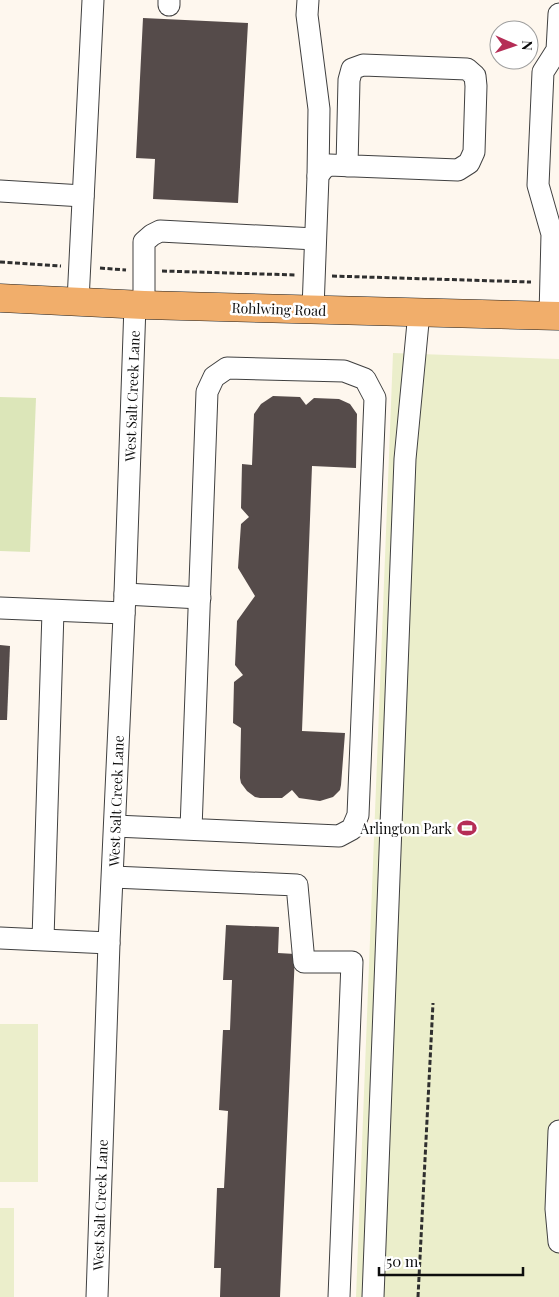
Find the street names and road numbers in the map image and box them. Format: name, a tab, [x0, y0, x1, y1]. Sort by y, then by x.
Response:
street label: Rohlwing Road	[231, 298, 327, 320]
street label: West Salt Creek Lane	[120, 330, 144, 463]
street label: West Salt Creek Lane	[104, 735, 128, 868]
street label: West Salt Creek Lane	[88, 1139, 112, 1272]

